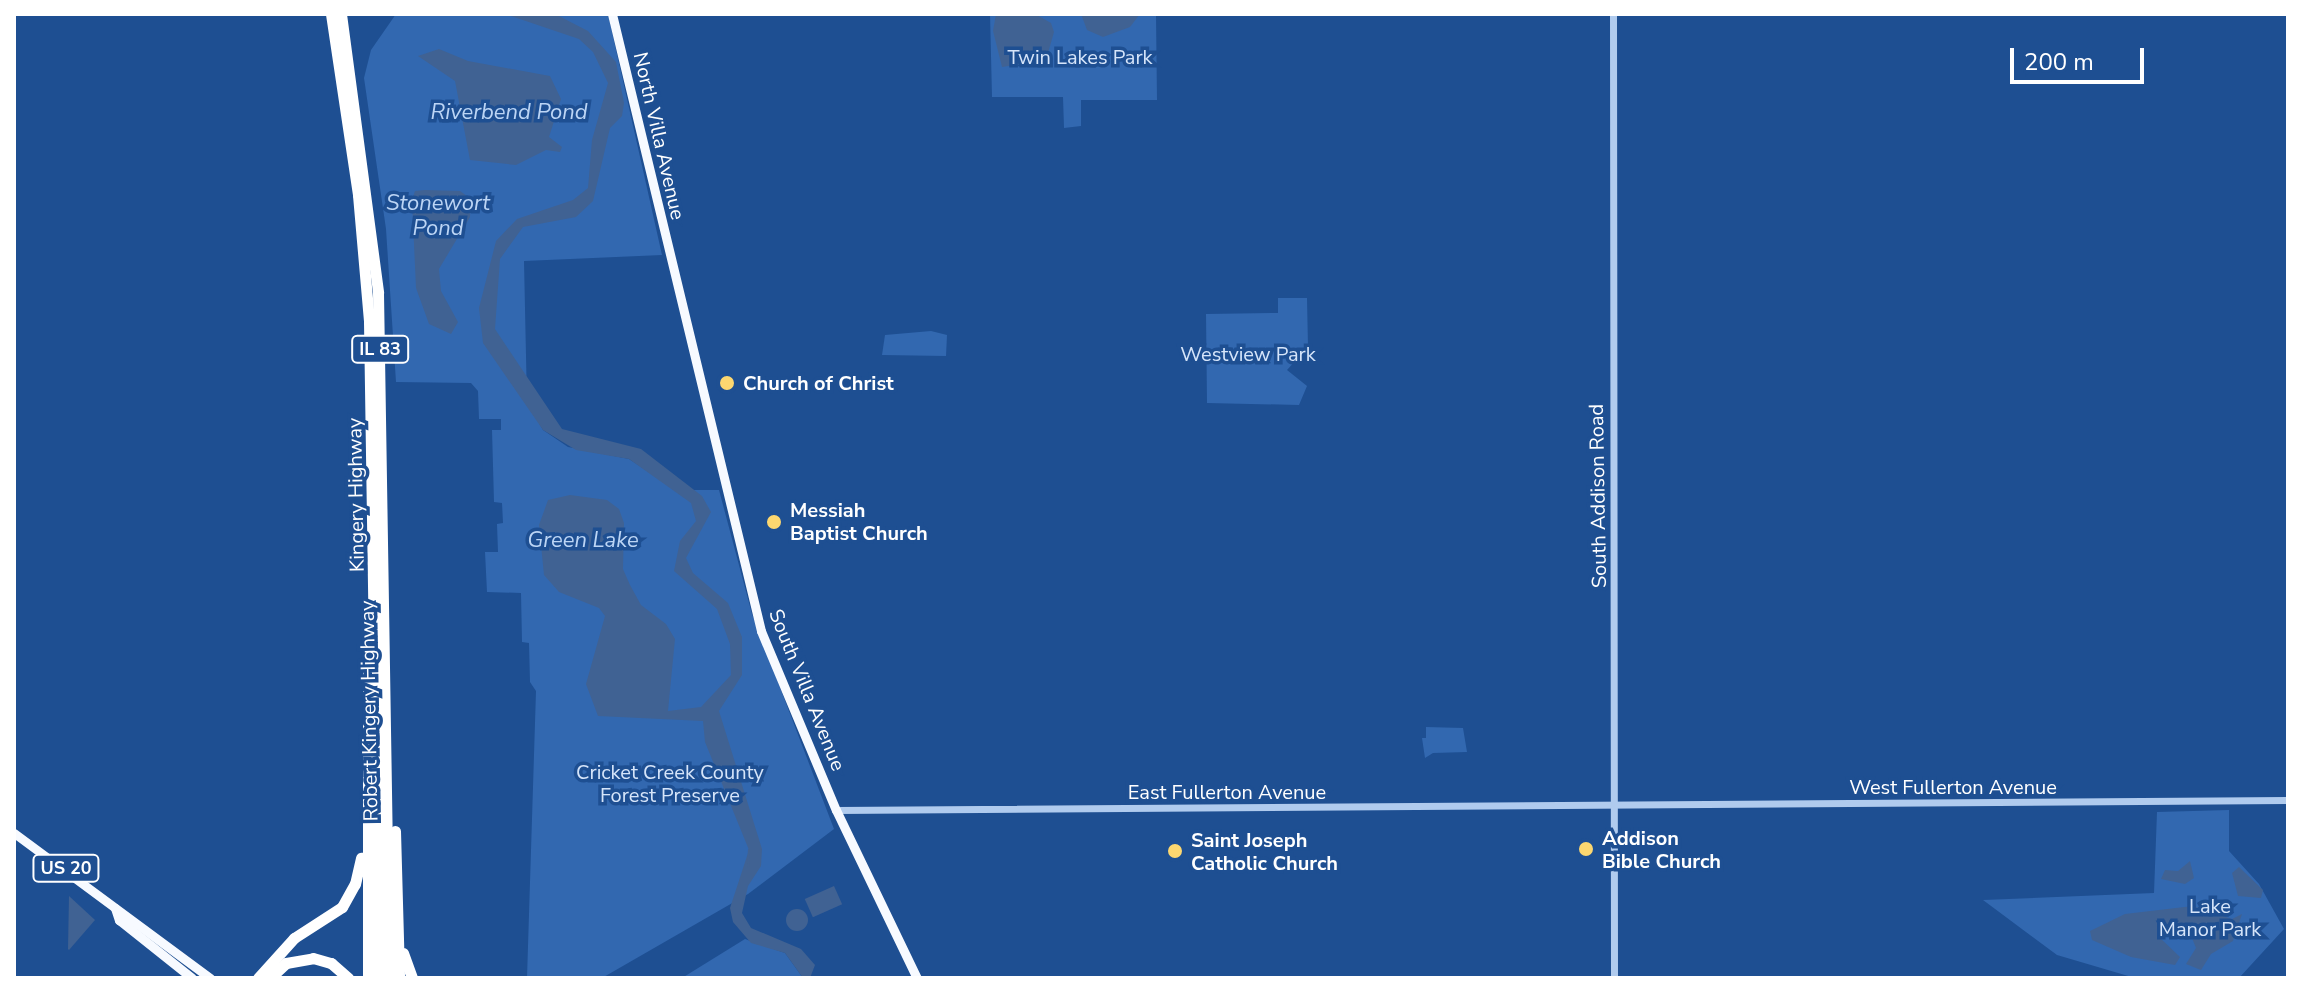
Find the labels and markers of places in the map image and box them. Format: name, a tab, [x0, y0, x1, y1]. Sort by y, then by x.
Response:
place label: Church of Christ	[743, 371, 894, 395]
marker: Church of Christ	[718, 374, 736, 392]
place label: Messiah Baptist Church	[790, 498, 928, 545]
marker: Messiah Baptist Church	[765, 513, 783, 531]
place label: Addison Bible Church	[1602, 826, 1721, 873]
place label: Saint Joseph Catholic Church	[1191, 828, 1338, 875]
marker: Addison Bible Church	[1577, 840, 1595, 858]
marker: Saint Joseph Catholic Church	[1166, 842, 1184, 860]

